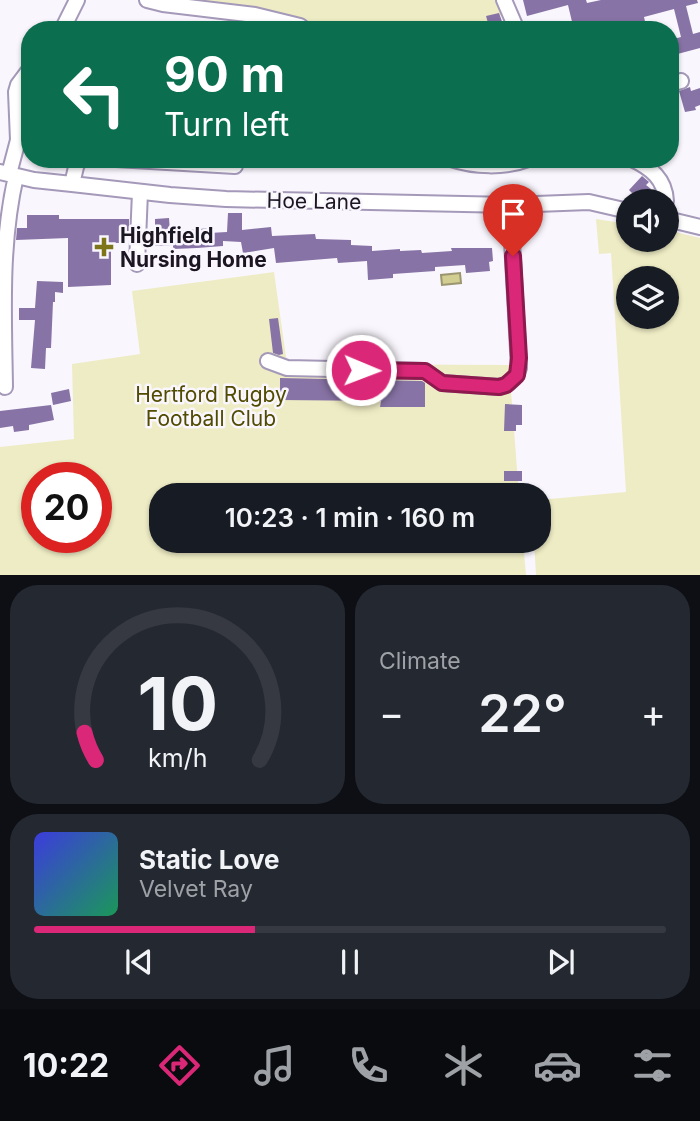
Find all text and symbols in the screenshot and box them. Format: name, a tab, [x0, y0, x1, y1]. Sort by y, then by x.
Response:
text: 90 m	[164, 45, 285, 104]
icon: left	[49, 49, 140, 140]
text: Turn left	[164, 105, 289, 144]
pin	[483, 184, 543, 256]
street label: Hoe Lane	[266, 188, 362, 214]
map controls	[616, 189, 679, 329]
button: sound	[616, 189, 679, 252]
icon: arrive	[494, 195, 532, 233]
place label: Highfield Nursing Home	[120, 223, 267, 272]
marker: Highfield Nursing Home	[94, 237, 114, 257]
button: layers	[616, 266, 679, 329]
position arrow	[324, 333, 398, 407]
park label: Hertford Rugby Football Club	[135, 382, 287, 431]
speed limit sign: 20	[21, 462, 112, 553]
text: 10:23 · 1 min · 160 m	[225, 502, 475, 533]
text: Climate	[379, 647, 461, 675]
text: 10	[137, 660, 218, 749]
text: 22°	[478, 682, 567, 745]
text: −	[379, 690, 404, 736]
text: +	[641, 690, 666, 736]
text: km/h	[148, 743, 207, 773]
text: Static Love	[139, 844, 280, 875]
text: Velvet Ray	[139, 875, 253, 903]
icon: previous	[120, 943, 158, 981]
icon: pause	[331, 943, 369, 981]
icon: next	[542, 943, 580, 981]
icon: directions	[155, 1041, 204, 1090]
icon: music	[250, 1041, 299, 1090]
icon: phone	[344, 1041, 393, 1090]
icon: climate	[439, 1041, 488, 1090]
icon: car	[533, 1041, 582, 1090]
icon: filters	[628, 1041, 677, 1090]
text: 10:22	[23, 1046, 109, 1085]

